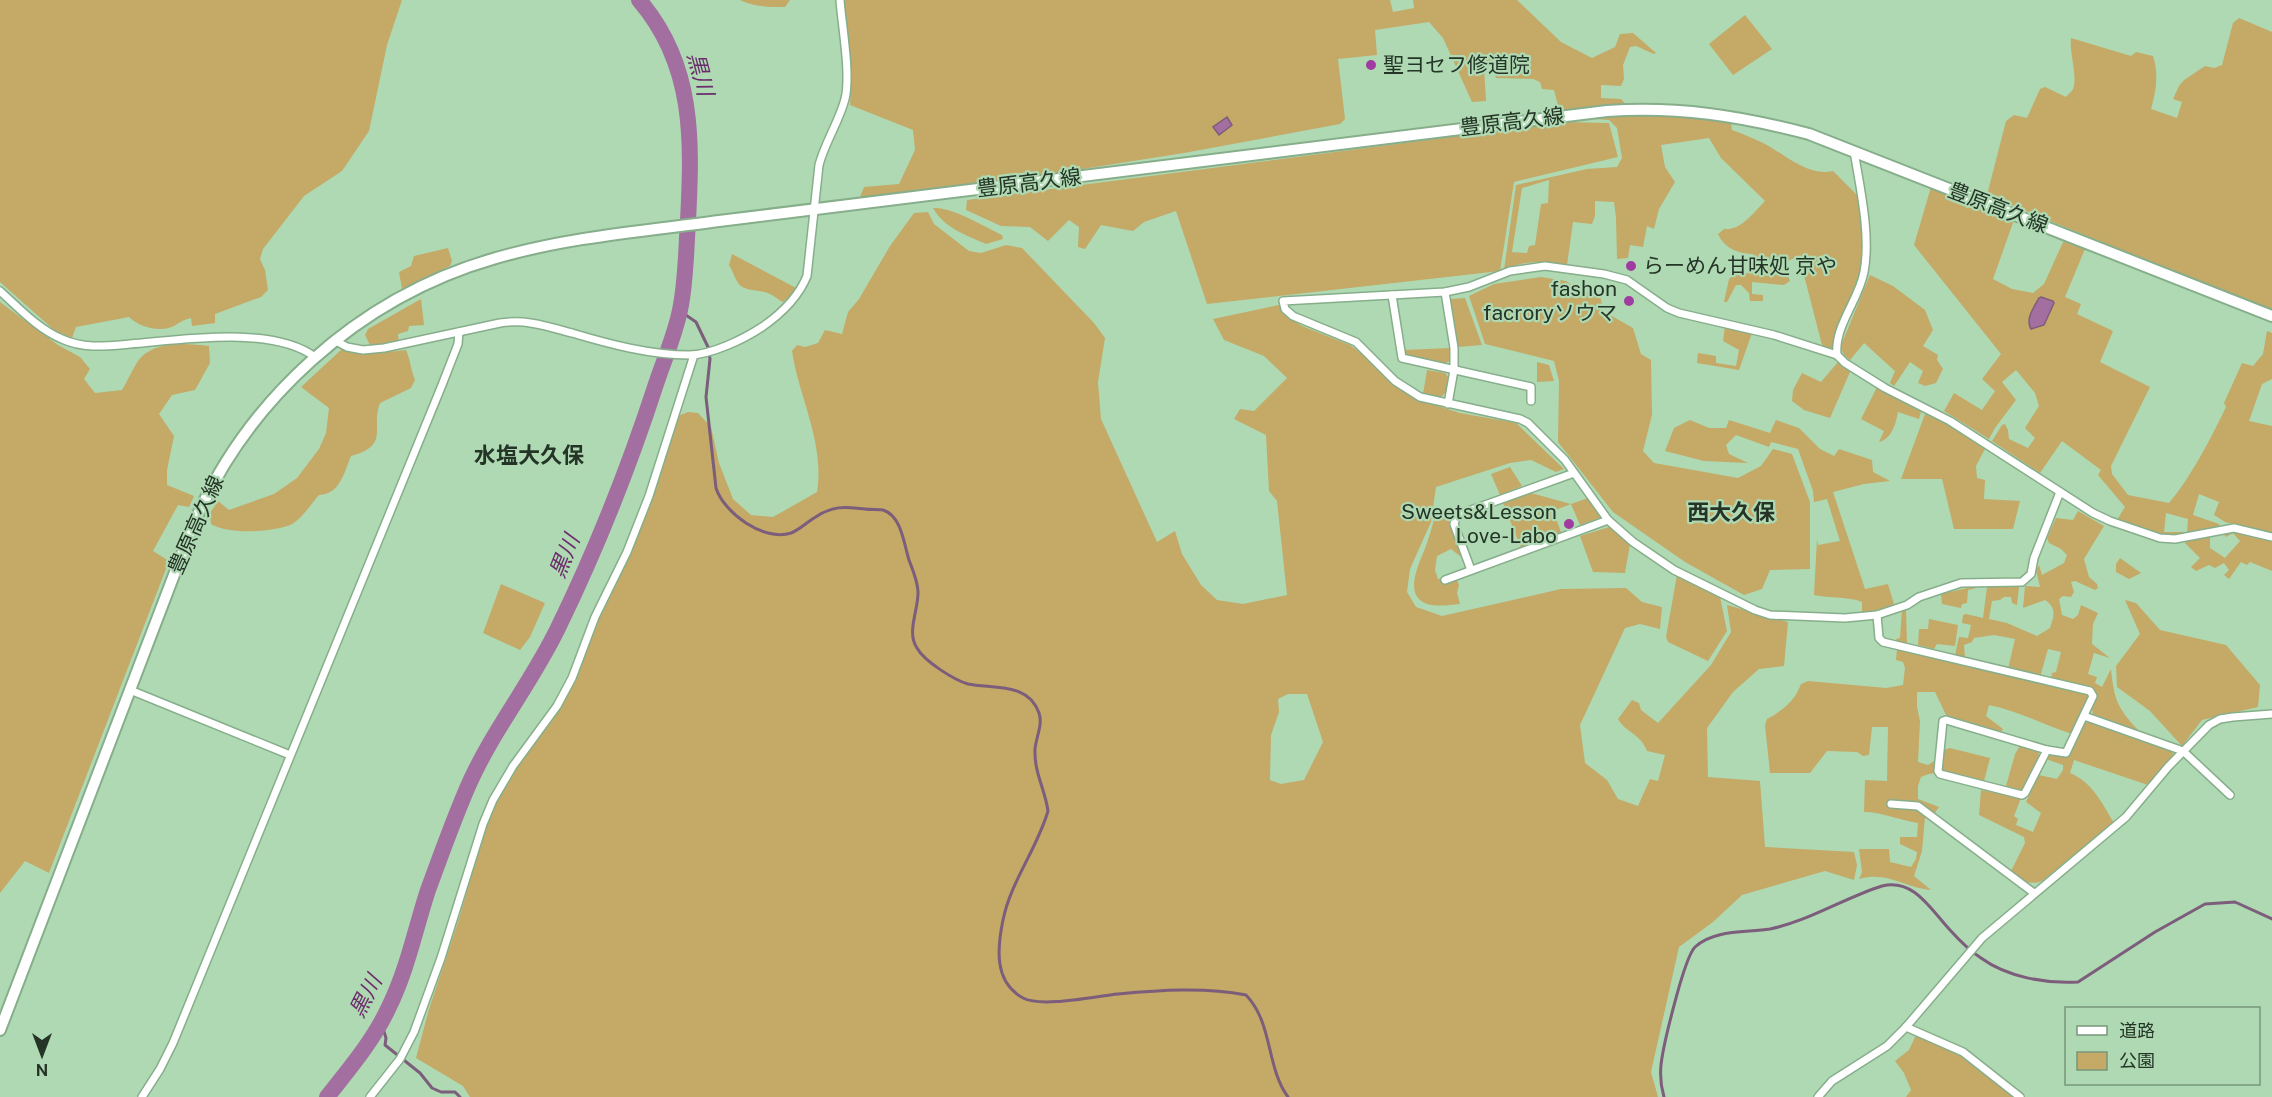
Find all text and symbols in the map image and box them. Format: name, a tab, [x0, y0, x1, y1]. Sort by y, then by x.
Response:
water label: 黒川	[683, 49, 720, 101]
place label: 聖ヨセフ修道院	[1383, 52, 1530, 77]
marker: 聖ヨセフ修道院	[1364, 58, 1378, 72]
street label: 豊原高久線	[1458, 103, 1566, 140]
street label: 豊原高久線	[975, 164, 1083, 201]
street label: 豊原高久線	[1945, 177, 2052, 238]
place label: らーめん甘味処 京や	[1643, 253, 1837, 278]
marker: らーめん甘味処 京や	[1624, 259, 1638, 273]
place label: fashon facroryソウマ	[1483, 276, 1617, 325]
marker: fashon facroryソウマ	[1622, 294, 1636, 308]
district label: 水塩大久保	[474, 442, 584, 468]
street label: 豊原高久線	[163, 472, 228, 578]
place label: Sweets&Lesson Love-Labo	[1401, 499, 1557, 548]
district label: 西大久保	[1687, 499, 1775, 525]
marker: Sweets&Lesson Love-Labo	[1562, 517, 1576, 531]
water label: 黒川	[544, 529, 585, 581]
water label: 黒川	[343, 969, 387, 1022]
legend	[2065, 1007, 2260, 1085]
text: 道路	[2119, 1020, 2155, 1041]
north arrow	[12, 1025, 72, 1085]
text: 公園	[2119, 1050, 2155, 1071]
text: N	[36, 1060, 48, 1079]

